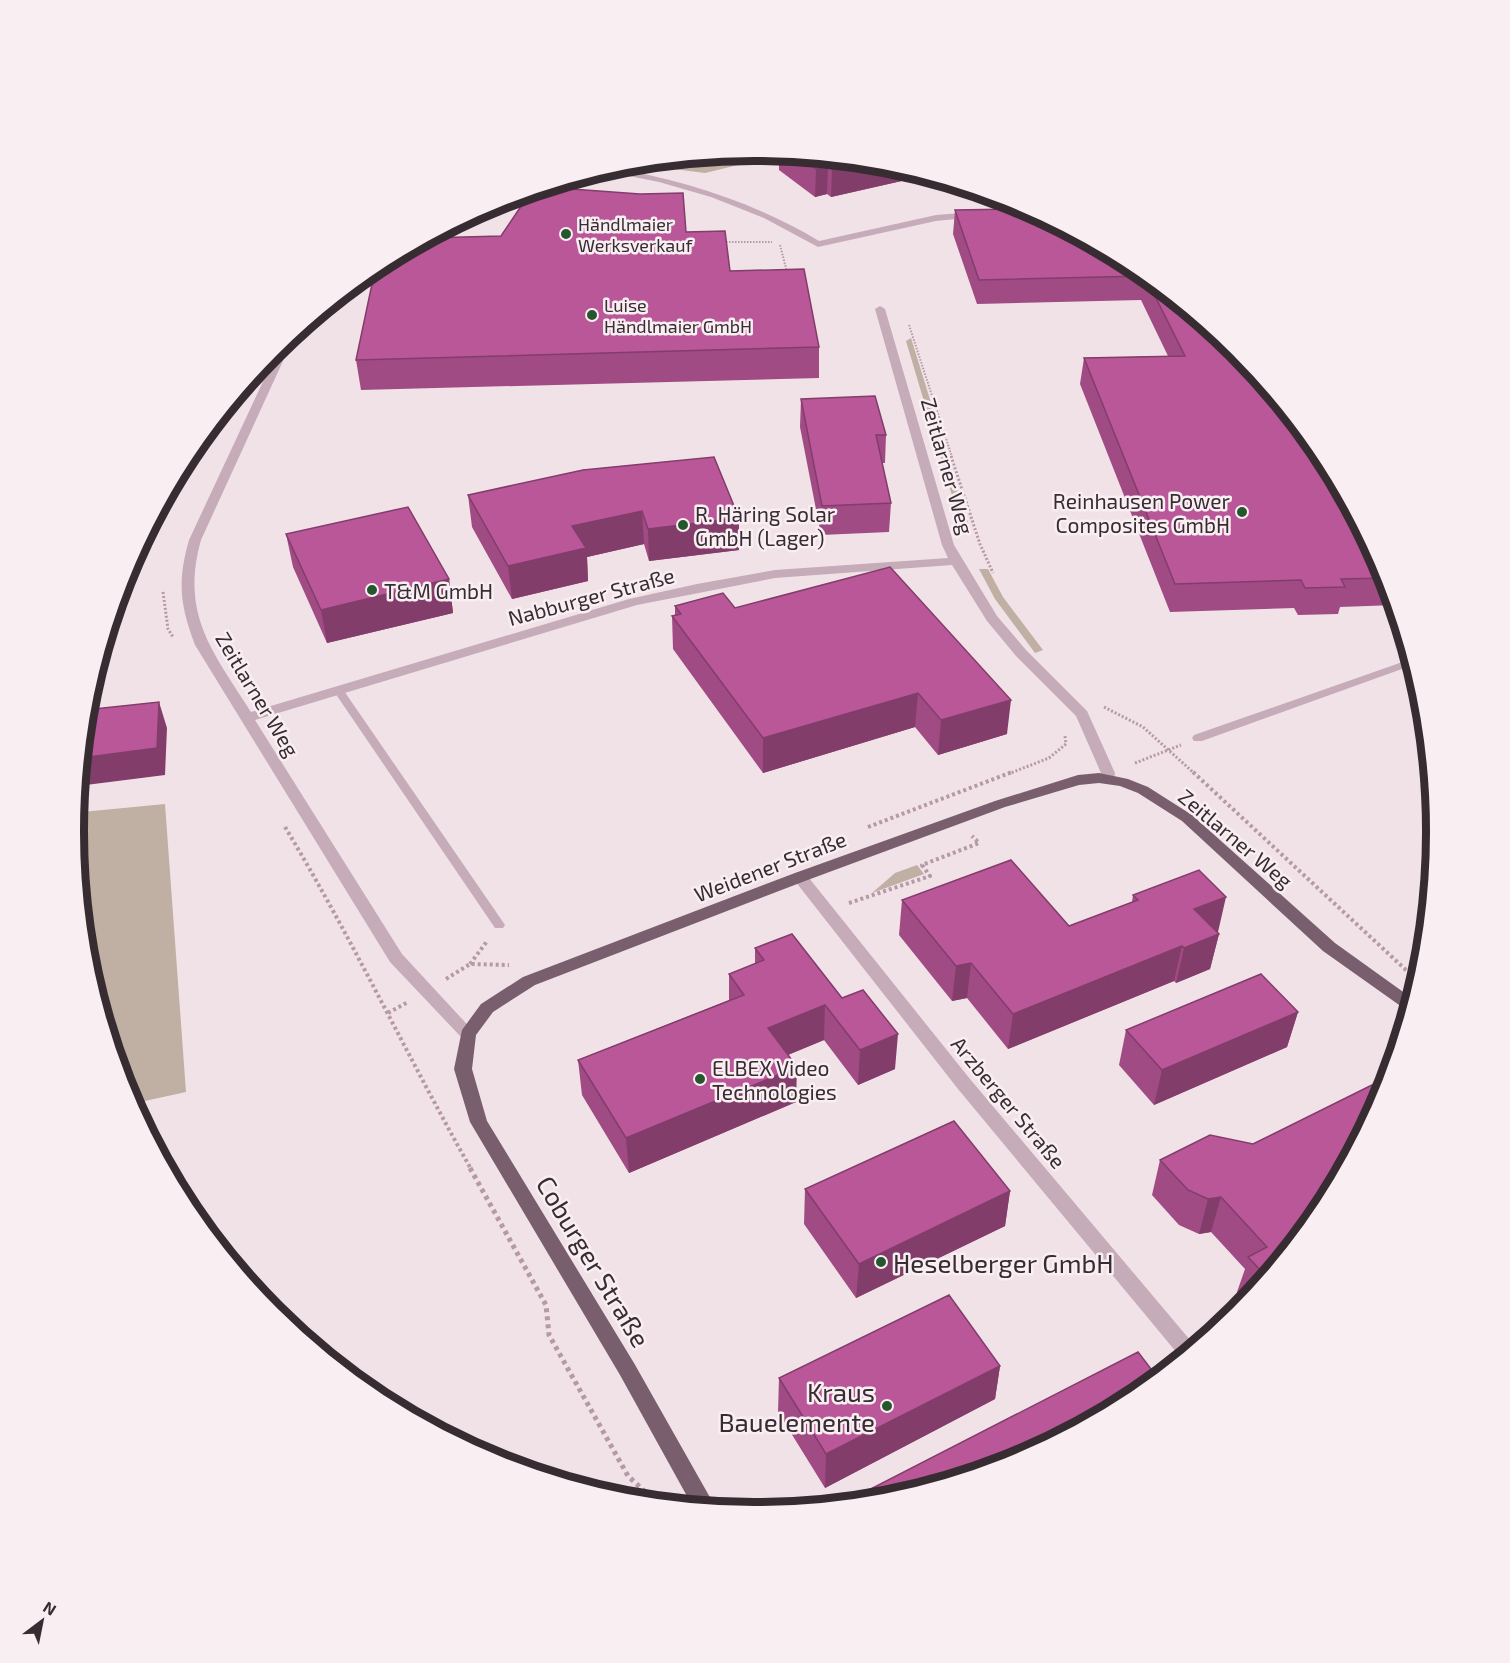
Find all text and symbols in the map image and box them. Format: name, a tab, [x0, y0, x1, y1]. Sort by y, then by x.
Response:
place label: Händlmaier Werksverkauf	[578, 213, 693, 256]
marker: Händlmaier Werksverkauf	[559, 227, 573, 241]
place label: Luise Händlmaier GmbH	[604, 294, 752, 337]
marker: Luise Händlmaier GmbH	[585, 308, 599, 322]
street label: Zeitlarner Weg	[917, 395, 980, 537]
place label: Reinhausen Power Composites GmbH	[1053, 488, 1231, 537]
place label: R. Häring Solar GmbH (Lager)	[695, 501, 836, 550]
marker: Reinhausen Power Composites GmbH	[1235, 505, 1249, 519]
marker: R. Häring Solar GmbH (Lager)	[676, 518, 690, 532]
street label: Nabburger Straße	[505, 562, 677, 630]
place label: T&M GmbH	[384, 578, 493, 603]
marker: T&M GmbH	[365, 583, 379, 597]
street label: Zeitlarner Weg	[211, 627, 305, 761]
street label: Zeitlarner Weg	[1174, 783, 1298, 893]
street label: Weidener Straße	[691, 826, 849, 906]
street label: Arzberger Straße	[947, 1031, 1071, 1173]
place label: ELBEX Video Technologies	[712, 1055, 837, 1104]
marker: ELBEX Video Technologies	[693, 1072, 707, 1086]
street label: Coburger Straße	[531, 1170, 657, 1352]
place label: Heselberger GmbH	[893, 1247, 1114, 1278]
marker: Heselberger GmbH	[874, 1255, 888, 1269]
place label: Kraus Bauelemente	[718, 1376, 875, 1437]
marker: Kraus Bauelemente	[880, 1399, 894, 1413]
north arrow	[12, 1591, 72, 1651]
text: N	[40, 1597, 60, 1619]

